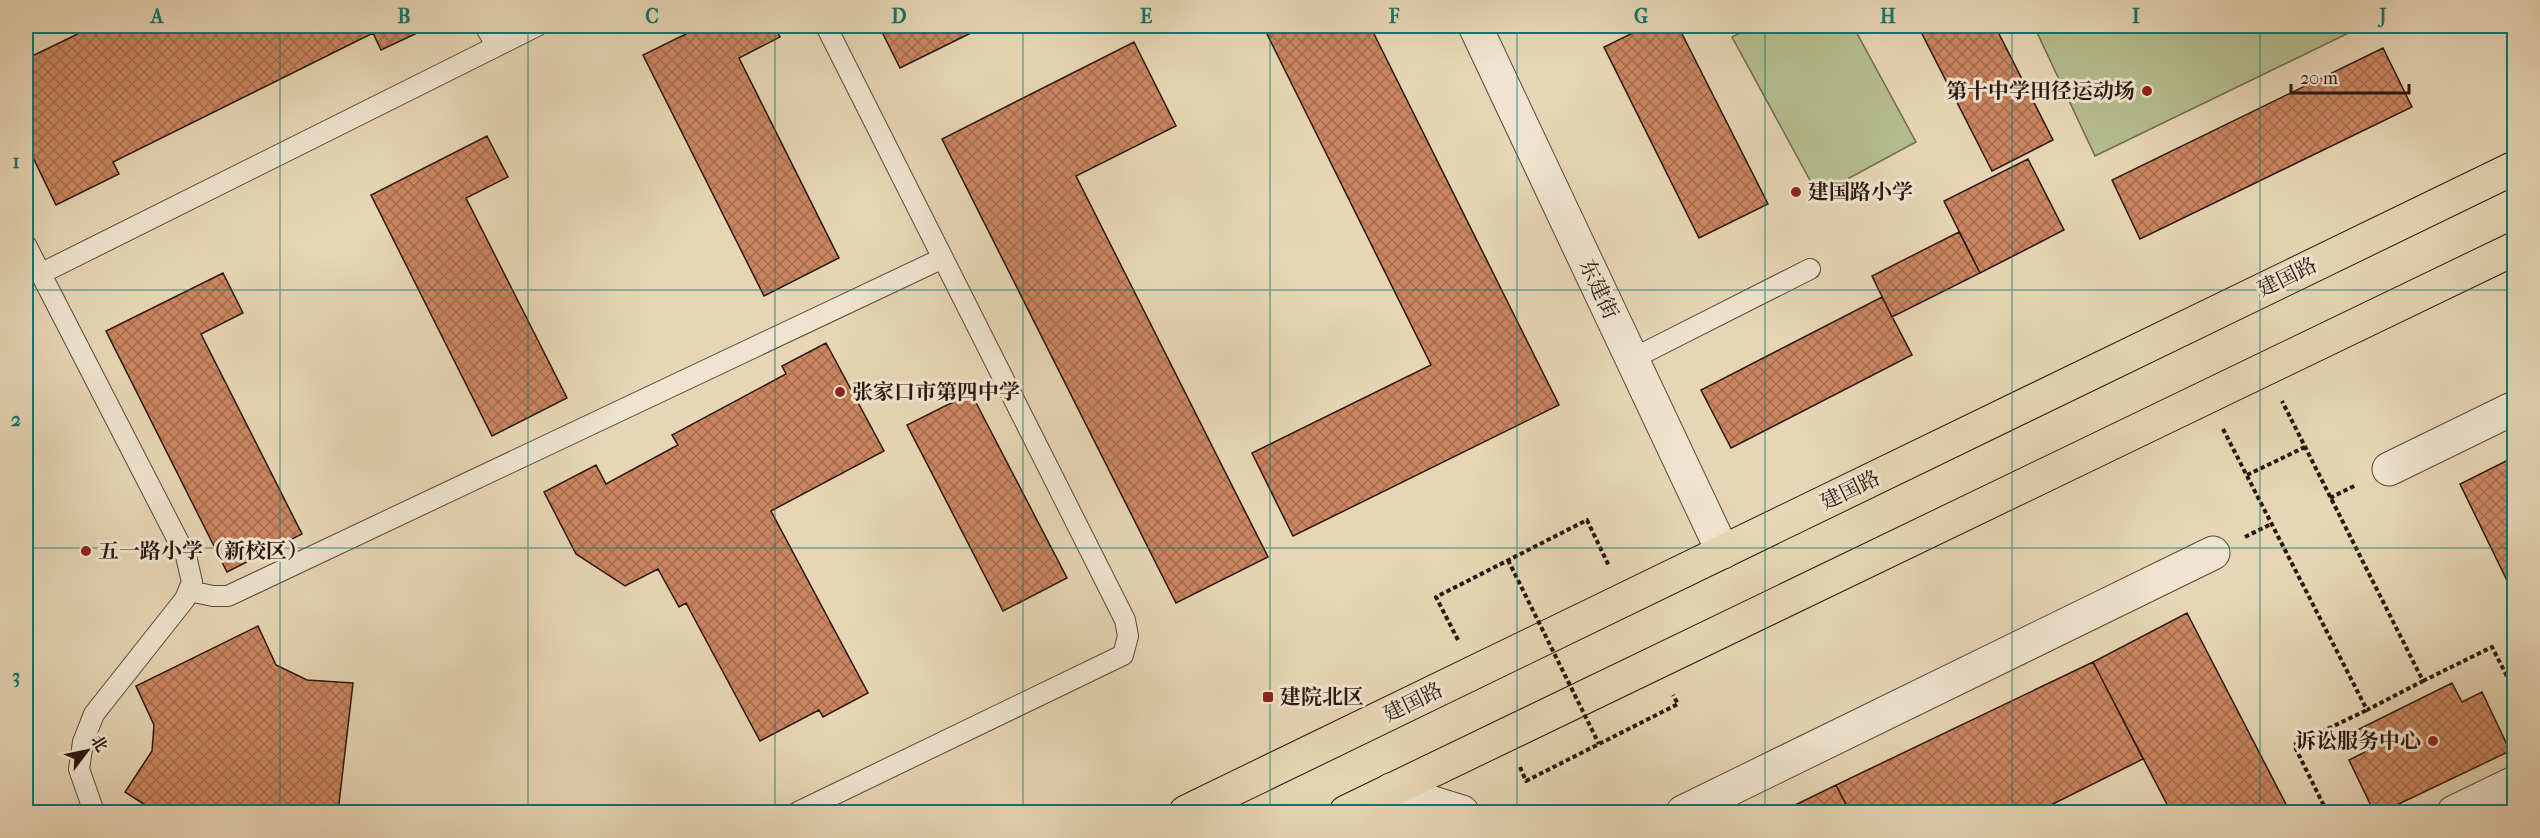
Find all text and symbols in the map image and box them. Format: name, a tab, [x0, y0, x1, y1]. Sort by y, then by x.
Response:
text: A	[149, 5, 165, 28]
text: B	[397, 5, 411, 28]
text: C	[645, 5, 659, 28]
text: D	[891, 5, 907, 28]
text: E	[1140, 5, 1152, 28]
text: F	[1388, 5, 1400, 28]
text: G	[1634, 5, 1648, 28]
text: H	[1880, 5, 1896, 28]
text: I	[2132, 5, 2140, 28]
text: J	[2377, 5, 2387, 28]
scale bar	[2291, 57, 2410, 95]
text: 20 m	[2300, 68, 2338, 89]
place label: 第十中学田径运动场	[1946, 79, 2135, 103]
marker: 第十中学田径运动场	[2140, 84, 2154, 98]
text: 1	[12, 150, 20, 173]
place label: 建国路小学	[1808, 180, 1913, 204]
marker: 建国路小学	[1789, 185, 1803, 199]
street label: 建国路	[2253, 252, 2321, 302]
street label: 东建街	[1575, 255, 1623, 323]
place label: 张家口市第四中学	[852, 380, 1020, 404]
marker: 张家口市第四中学	[833, 385, 847, 399]
text: 2	[11, 408, 21, 431]
street label: 建国路	[1816, 465, 1884, 515]
place label: 五一路小学（新校区）	[98, 539, 308, 563]
marker: 五一路小学（新校区）	[79, 544, 93, 558]
text: 3	[12, 665, 20, 688]
street label: 建国路	[1379, 677, 1447, 727]
place label: 建院北区	[1280, 685, 1364, 709]
marker: 建院北区	[1261, 690, 1275, 704]
north arrow	[57, 721, 117, 781]
place label: 诉讼服务中心	[2295, 729, 2421, 753]
text: 北	[87, 731, 112, 755]
marker: 诉讼服务中心	[2426, 734, 2440, 748]

